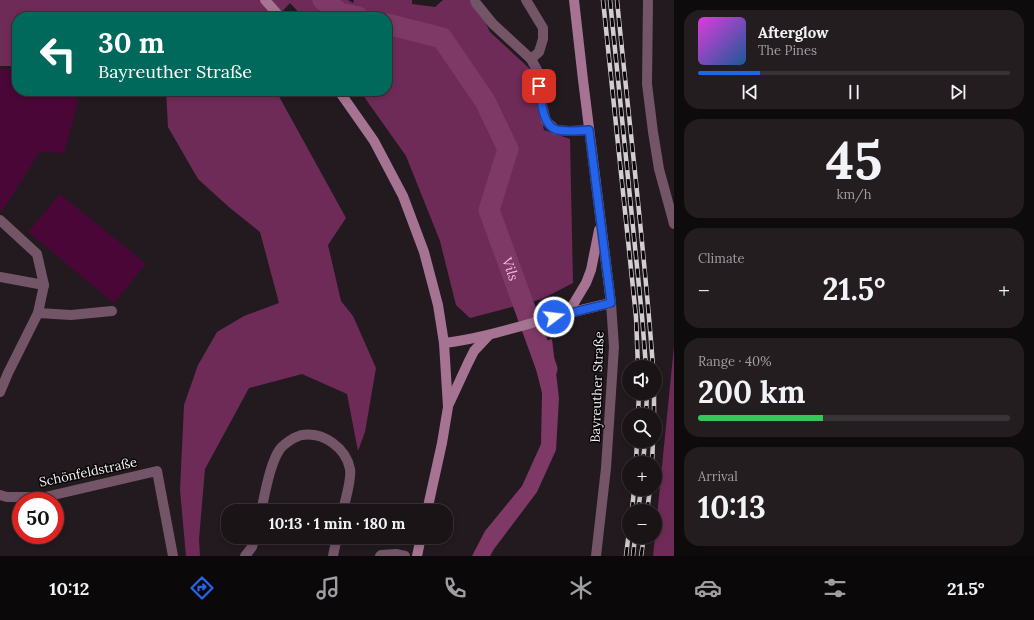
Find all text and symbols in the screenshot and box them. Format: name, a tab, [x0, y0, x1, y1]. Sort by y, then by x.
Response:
text: Afterglow	[758, 23, 828, 42]
text: 30 m	[98, 25, 165, 61]
icon: left	[32, 28, 84, 80]
text: The Pines	[758, 42, 817, 59]
text: Bayreuther Straße	[98, 60, 252, 83]
pin	[522, 69, 556, 103]
icon: arrive	[528, 75, 550, 97]
icon: previous	[739, 81, 761, 103]
icon: pause	[843, 81, 865, 103]
icon: next	[947, 81, 969, 103]
text: 45	[826, 127, 882, 193]
text: km/h	[836, 186, 872, 203]
text: Climate	[698, 250, 745, 267]
water label: Vils	[498, 255, 523, 283]
text: 21.5°	[823, 270, 885, 308]
text: −	[698, 276, 710, 304]
text: +	[998, 276, 1010, 304]
position arrow	[533, 296, 575, 338]
street label: Bayreuther Straße	[587, 331, 607, 443]
text: Range · 40%	[698, 353, 771, 370]
map controls	[622, 360, 662, 544]
button: sound	[622, 360, 662, 400]
text: 200 km	[698, 373, 805, 411]
button: search	[622, 408, 662, 448]
street label: Schönfeldstraße	[38, 453, 138, 491]
button: +	[622, 456, 662, 496]
text: Arrival	[698, 468, 738, 485]
text: 10:13	[698, 488, 766, 526]
speed limit sign: 50	[12, 492, 64, 544]
button: −	[622, 504, 662, 544]
text: 10:13 · 1 min · 180 m	[269, 514, 405, 533]
icon: directions	[188, 574, 216, 602]
icon: music	[314, 574, 342, 602]
icon: phone	[441, 574, 469, 602]
icon: climate	[567, 574, 595, 602]
icon: car	[694, 574, 722, 602]
icon: filters	[821, 574, 849, 602]
text: 10:12	[49, 577, 89, 600]
text: 21.5°	[947, 577, 985, 600]

